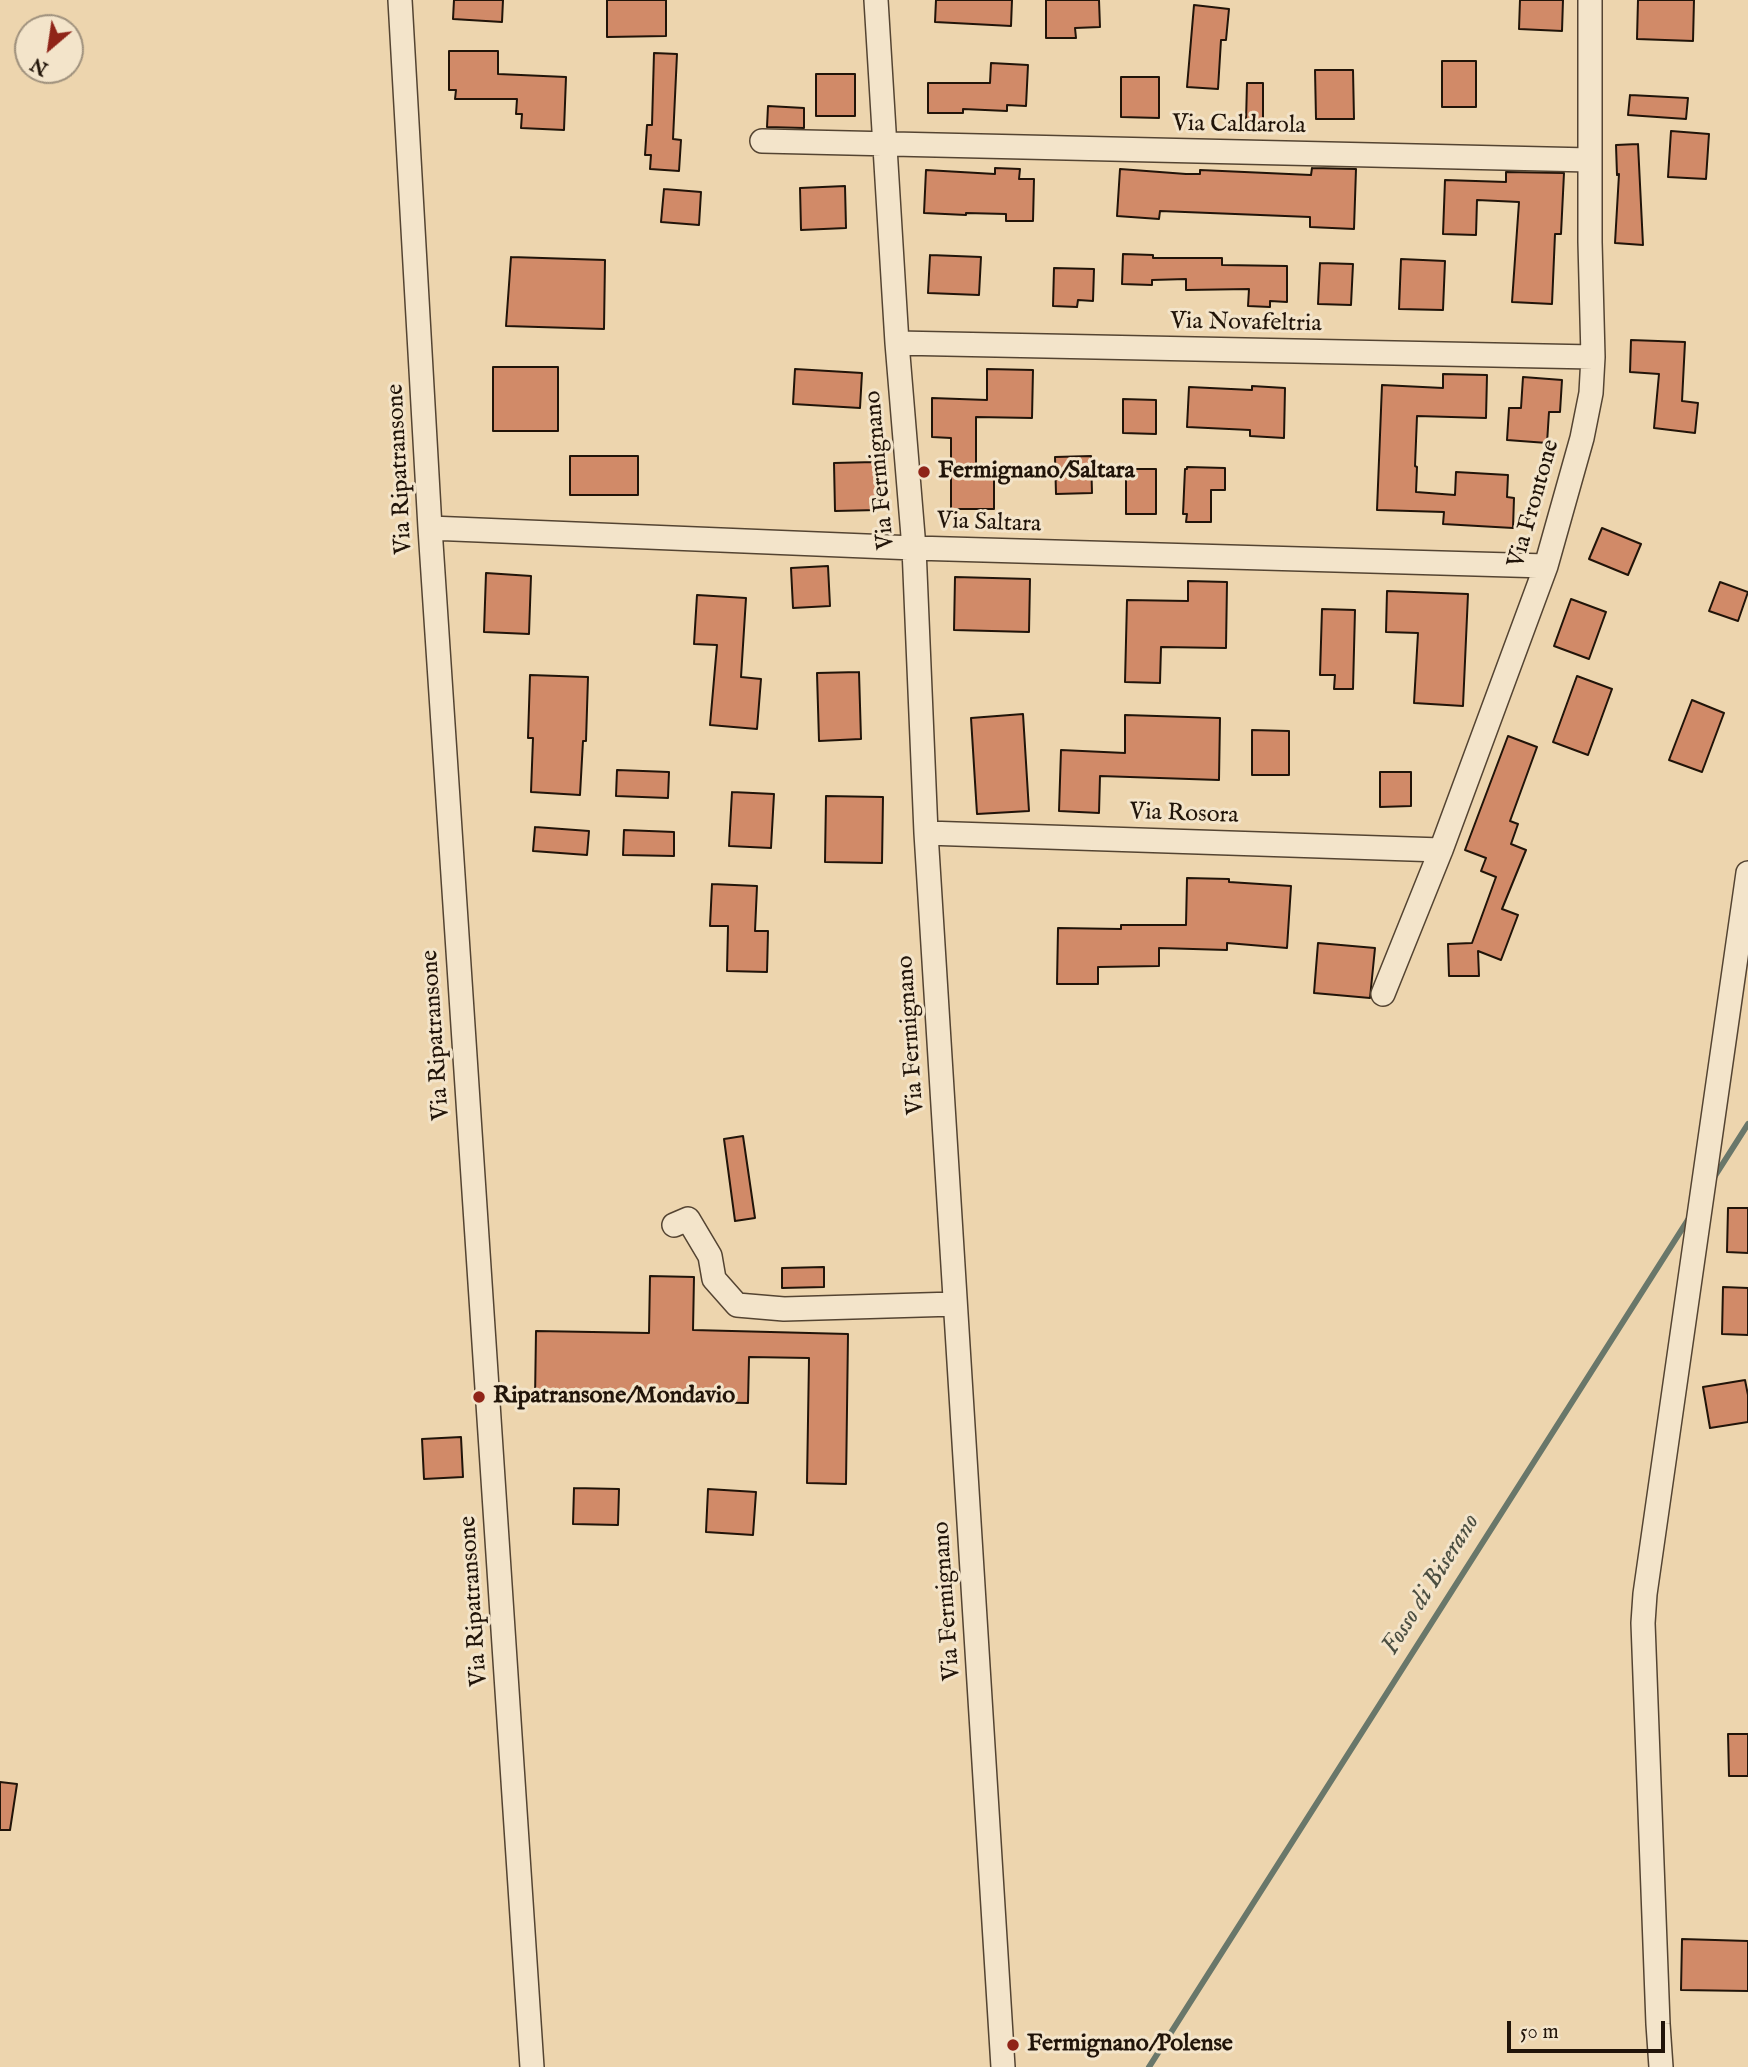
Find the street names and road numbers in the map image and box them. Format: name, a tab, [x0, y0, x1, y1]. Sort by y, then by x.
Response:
street label: Via Caldarola	[1172, 110, 1306, 142]
street label: Via Novafeltria	[1170, 308, 1322, 340]
street label: Via Ripatransone	[382, 383, 420, 555]
street label: Via Fermignano	[860, 389, 902, 551]
street label: Via Frontone	[1503, 437, 1567, 571]
street label: Via Saltara	[936, 508, 1042, 540]
street label: Via Rosora	[1129, 799, 1239, 831]
street label: Via Ripatransone	[417, 949, 457, 1121]
street label: Via Fermignano	[892, 954, 932, 1116]
street label: Via Ripatransone	[455, 1515, 495, 1687]
street label: Via Fermignano	[928, 1520, 968, 1682]

